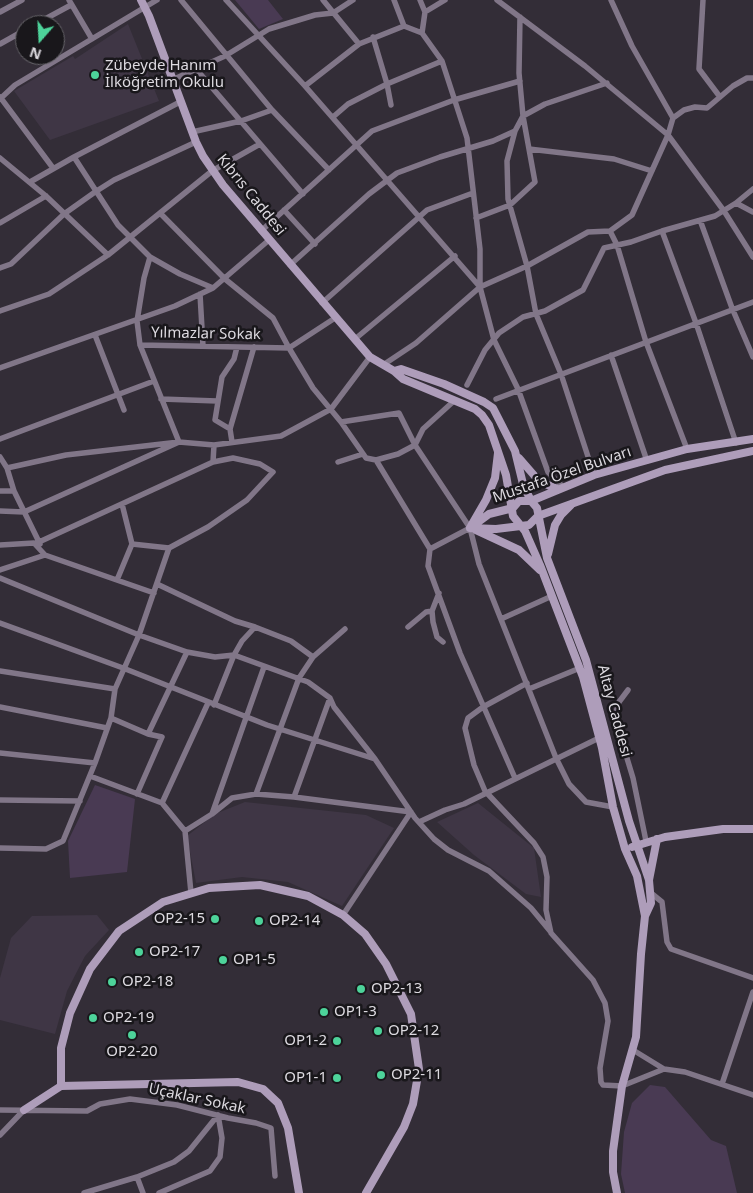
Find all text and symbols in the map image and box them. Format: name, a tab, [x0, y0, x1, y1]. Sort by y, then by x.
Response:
north arrow	[15, 15, 65, 65]
text: N	[27, 43, 44, 65]
place label: Zübeyde Hanım İlköğretim Okulu	[105, 57, 224, 92]
marker: Zübeyde Hanım İlköğretim Okulu	[89, 69, 101, 81]
street label: Kıbrıs Caddesi	[213, 151, 289, 239]
street label: Yılmazlar Sokak	[151, 324, 261, 344]
street label: Mustafa Özel Bulvarı	[490, 443, 634, 507]
street label: Altay Caddesi	[593, 663, 635, 759]
place label: OP2-15	[154, 910, 205, 928]
place label: OP2-14	[269, 912, 320, 930]
marker: OP2-15	[209, 913, 221, 925]
marker: OP2-14	[253, 915, 265, 927]
place label: OP2-17	[149, 943, 200, 961]
marker: OP2-17	[133, 946, 145, 958]
place label: OP1-5	[233, 951, 276, 969]
marker: OP1-5	[217, 954, 229, 966]
place label: OP2-18	[122, 973, 173, 991]
marker: OP2-18	[106, 976, 118, 988]
place label: OP2-13	[371, 980, 422, 998]
marker: OP2-13	[355, 983, 367, 995]
place label: OP1-3	[334, 1003, 377, 1021]
marker: OP1-3	[318, 1006, 330, 1018]
place label: OP2-19	[103, 1009, 154, 1027]
marker: OP2-19	[87, 1012, 99, 1024]
place label: OP2-12	[388, 1022, 439, 1040]
marker: OP2-12	[372, 1025, 384, 1037]
marker: OP2-20	[126, 1029, 138, 1041]
place label: OP1-2	[284, 1032, 327, 1050]
marker: OP1-2	[331, 1035, 343, 1047]
place label: OP2-20	[106, 1043, 158, 1061]
place label: OP2-11	[391, 1066, 442, 1084]
place label: OP1-1	[284, 1069, 327, 1087]
marker: OP2-11	[375, 1069, 387, 1081]
marker: OP1-1	[331, 1072, 343, 1084]
street label: Uçaklar Sokak	[147, 1080, 247, 1118]

